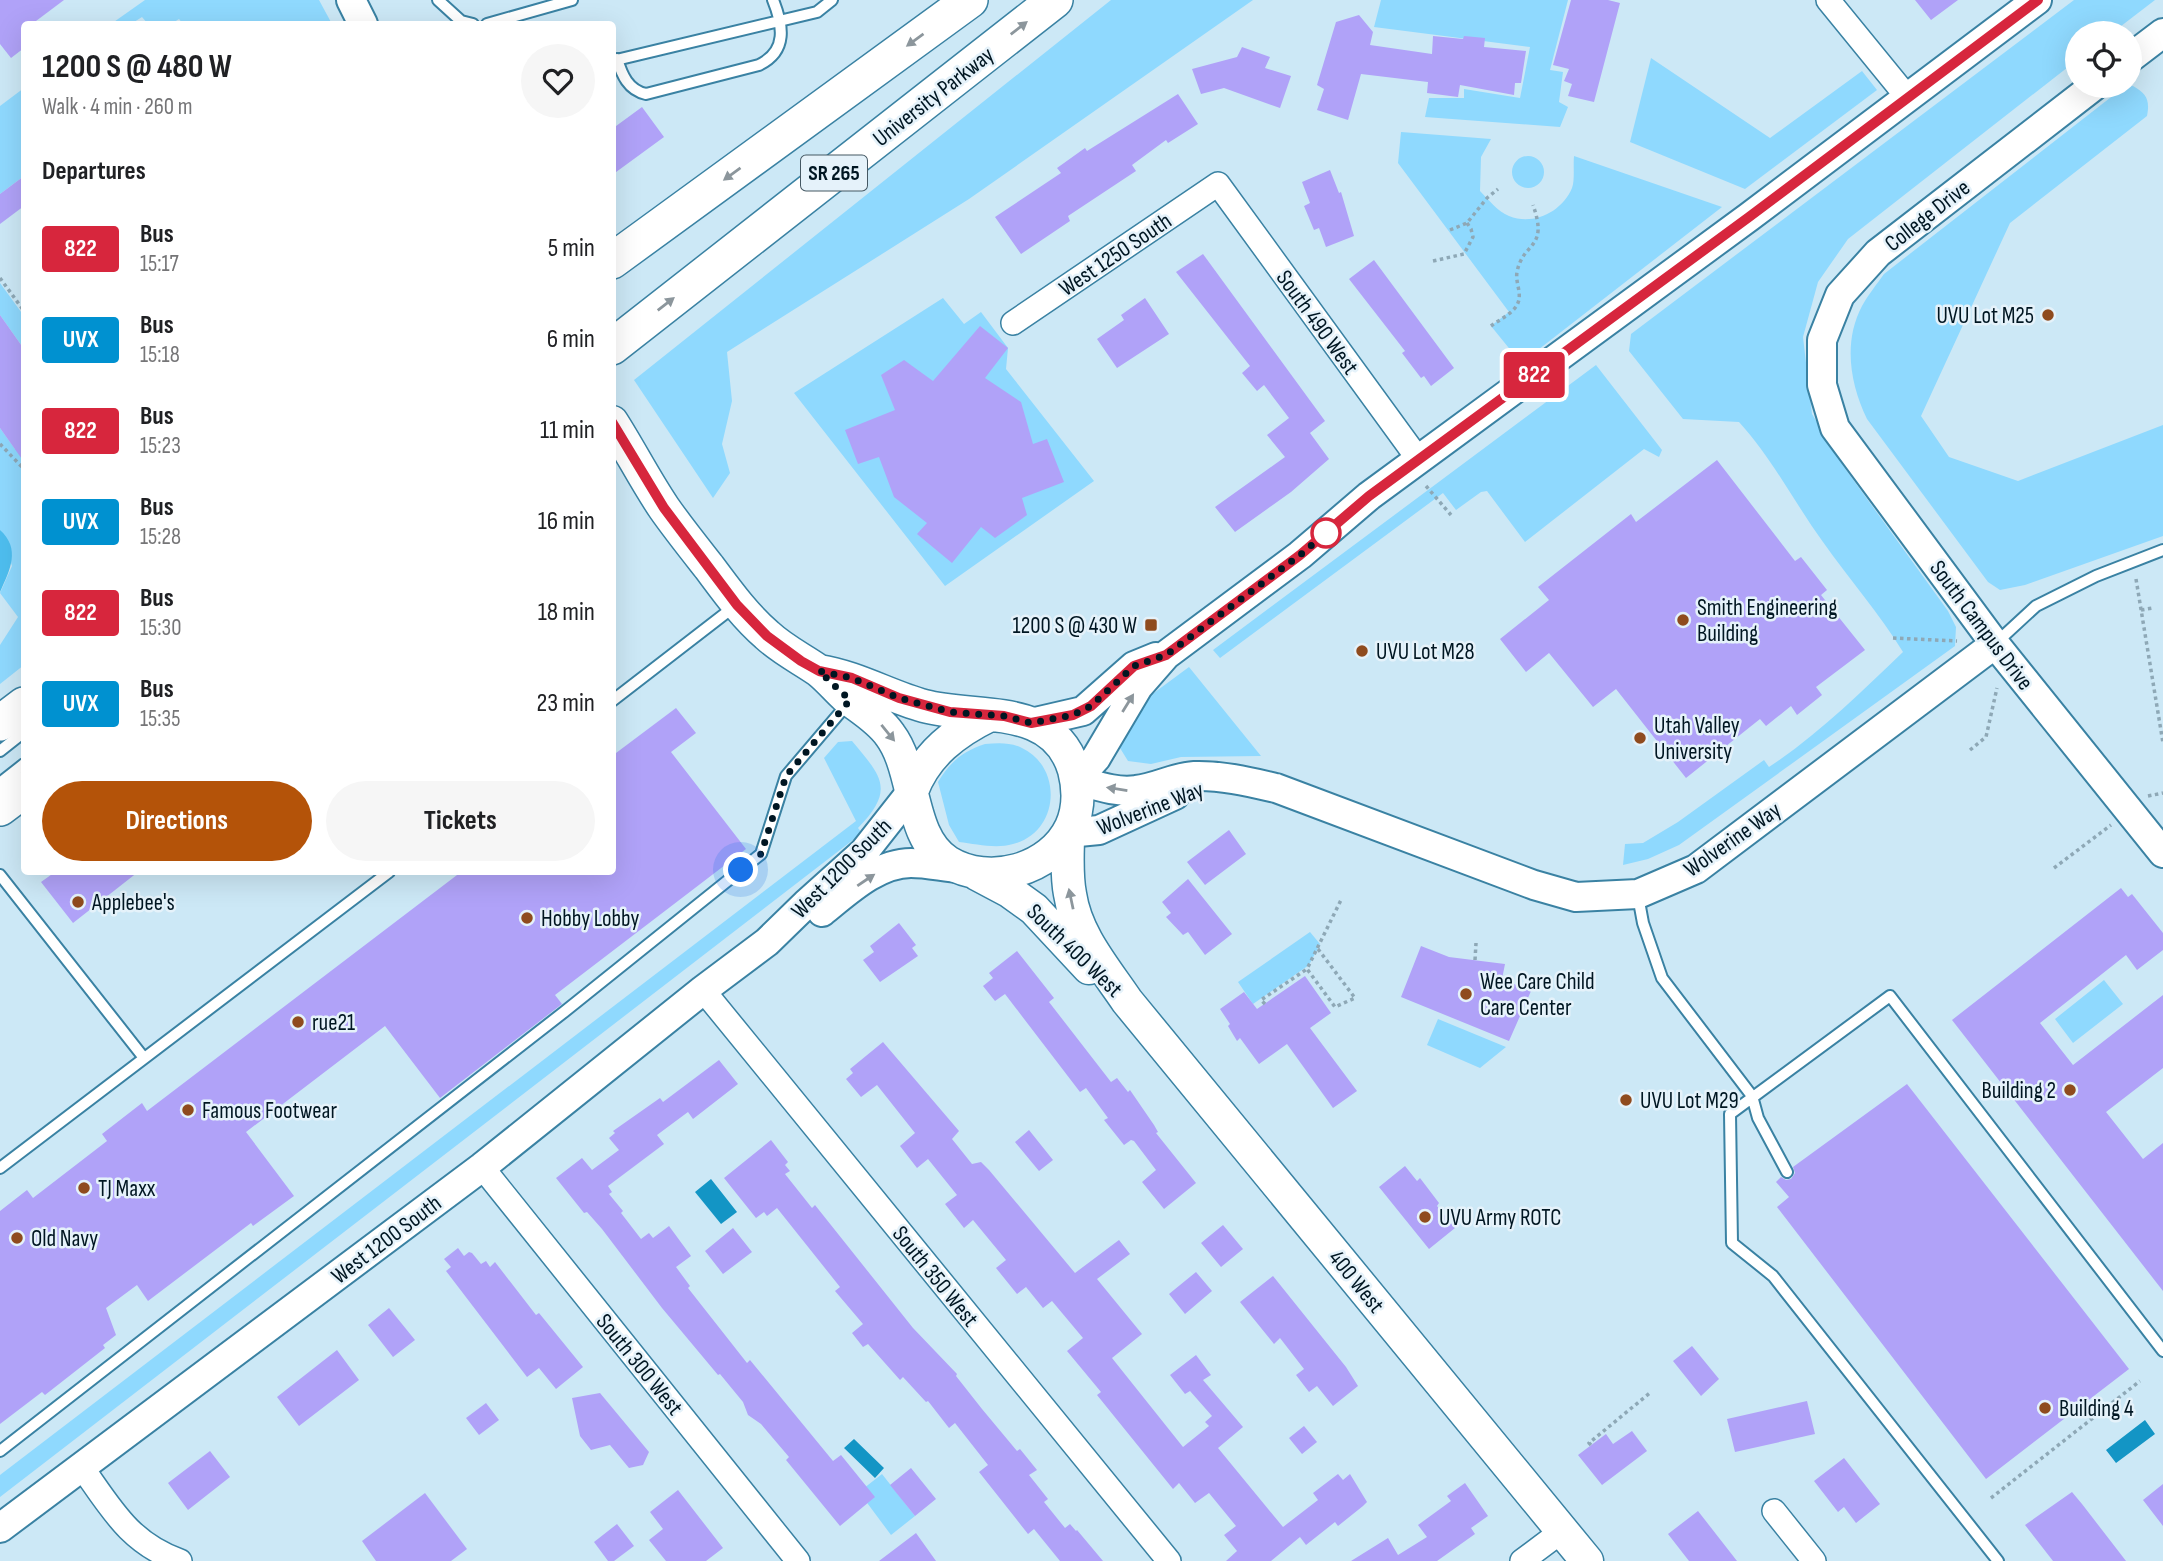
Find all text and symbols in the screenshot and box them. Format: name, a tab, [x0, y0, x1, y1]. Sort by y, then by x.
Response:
one-way arrow	[1009, 21, 1027, 36]
map controls	[2065, 21, 2142, 98]
button: locate	[2065, 21, 2142, 98]
one-way arrow	[906, 33, 924, 47]
street label: University Parkway	[868, 41, 1000, 153]
button: heart	[521, 44, 595, 118]
text: 1200 S @ 480 W	[42, 47, 232, 87]
text: Walk · 4 min · 260 m	[42, 93, 192, 121]
text: Departures	[42, 156, 146, 187]
road number: SR 265	[801, 156, 867, 190]
one-way arrow	[723, 167, 741, 182]
street label: College Drive	[1879, 174, 1976, 258]
street label: West 1250 South	[1054, 207, 1177, 303]
text: Bus	[140, 219, 174, 250]
text: 5 min	[548, 233, 595, 264]
text: 822	[64, 234, 97, 263]
text: 15:17	[140, 250, 179, 278]
street label: South 490 West	[1270, 265, 1364, 380]
one-way arrow	[657, 298, 675, 312]
place label: UVU Lot M25	[1936, 302, 2034, 330]
marker: UVU Lot M25	[2040, 307, 2056, 323]
text: Bus	[140, 310, 174, 341]
text: 6 min	[547, 324, 595, 355]
text: UVX	[63, 325, 98, 354]
text: 15:18	[140, 341, 180, 369]
line badge: 822	[1494, 352, 1574, 398]
text: 822	[1518, 360, 1550, 389]
text: Bus	[140, 401, 174, 432]
text: 11 min	[540, 415, 595, 446]
text: 822	[64, 416, 97, 445]
text: 15:23	[140, 432, 181, 460]
text: Bus	[140, 492, 174, 523]
text: 16 min	[538, 506, 595, 537]
text: UVX	[63, 507, 98, 536]
unlabelled marker	[1311, 518, 1341, 548]
text: 15:28	[140, 523, 181, 551]
street label: South Campus Drive	[1923, 555, 2039, 696]
text: Bus	[140, 583, 174, 614]
place label: Smith Engineering Building	[1697, 594, 1837, 648]
text: 18 min	[538, 597, 595, 628]
text: 822	[64, 598, 97, 627]
place label: 1200 S @ 430 W	[1012, 612, 1137, 640]
marker: Smith Engineering Building	[1675, 612, 1691, 628]
text: 15:30	[140, 614, 182, 642]
marker: 1200 S @ 430 W	[1143, 617, 1159, 633]
place label: UVU Lot M28	[1376, 638, 1474, 666]
marker: UVU Lot M28	[1354, 643, 1370, 659]
text: Bus	[140, 674, 174, 705]
text: 23 min	[537, 688, 595, 719]
text: UVX	[63, 689, 98, 718]
one-way arrow	[1121, 694, 1134, 713]
text: 15:35	[140, 705, 180, 733]
place label: Utah Valley University	[1654, 712, 1740, 766]
one-way arrow	[880, 724, 895, 742]
marker: Utah Valley University	[1632, 730, 1648, 746]
street label: Wolverine Way	[1093, 776, 1208, 842]
button: Directions	[42, 781, 312, 861]
button: Tickets	[326, 781, 595, 861]
one-way arrow	[1106, 783, 1128, 794]
street label: Wolverine Way	[1679, 796, 1787, 883]
street label: West 1200 South	[786, 813, 898, 925]
your location	[723, 852, 758, 887]
one-way arrow	[857, 873, 875, 887]
one-way arrow	[1066, 888, 1077, 910]
place label: Applebee's	[91, 889, 175, 917]
marker: Applebee's	[70, 894, 86, 910]
street label: South 400 West	[1021, 898, 1128, 1003]
place label: Hobby Lobby	[541, 905, 639, 933]
marker: Hobby Lobby	[519, 910, 535, 926]
place label: Wee Care Child Care Center	[1480, 968, 1595, 1022]
marker: Wee Care Child Care Center	[1458, 986, 1474, 1002]
place label: rue21	[312, 1009, 355, 1037]
marker: rue21	[290, 1014, 306, 1030]
place label: Building 2	[1982, 1077, 2056, 1105]
marker: Building 2	[2062, 1082, 2078, 1098]
place label: UVU Lot M29	[1640, 1087, 1739, 1115]
marker: UVU Lot M29	[1618, 1092, 1634, 1108]
place label: Famous Footwear	[202, 1097, 337, 1125]
marker: Famous Footwear	[180, 1102, 196, 1118]
place label: TJ Maxx	[98, 1175, 156, 1203]
marker: TJ Maxx	[76, 1180, 92, 1196]
street label: West 1200 South	[326, 1189, 447, 1290]
place label: UVU Army ROTC	[1439, 1204, 1561, 1232]
marker: UVU Army ROTC	[1417, 1209, 1433, 1225]
street label: South 350 West	[886, 1221, 984, 1333]
place label: Old Navy	[31, 1225, 98, 1253]
marker: Old Navy	[9, 1230, 25, 1246]
street label: 400 West	[1322, 1244, 1390, 1319]
street label: South 300 West	[590, 1308, 689, 1421]
place label: Building 4	[2059, 1395, 2134, 1423]
marker: Building 4	[2037, 1400, 2053, 1416]

